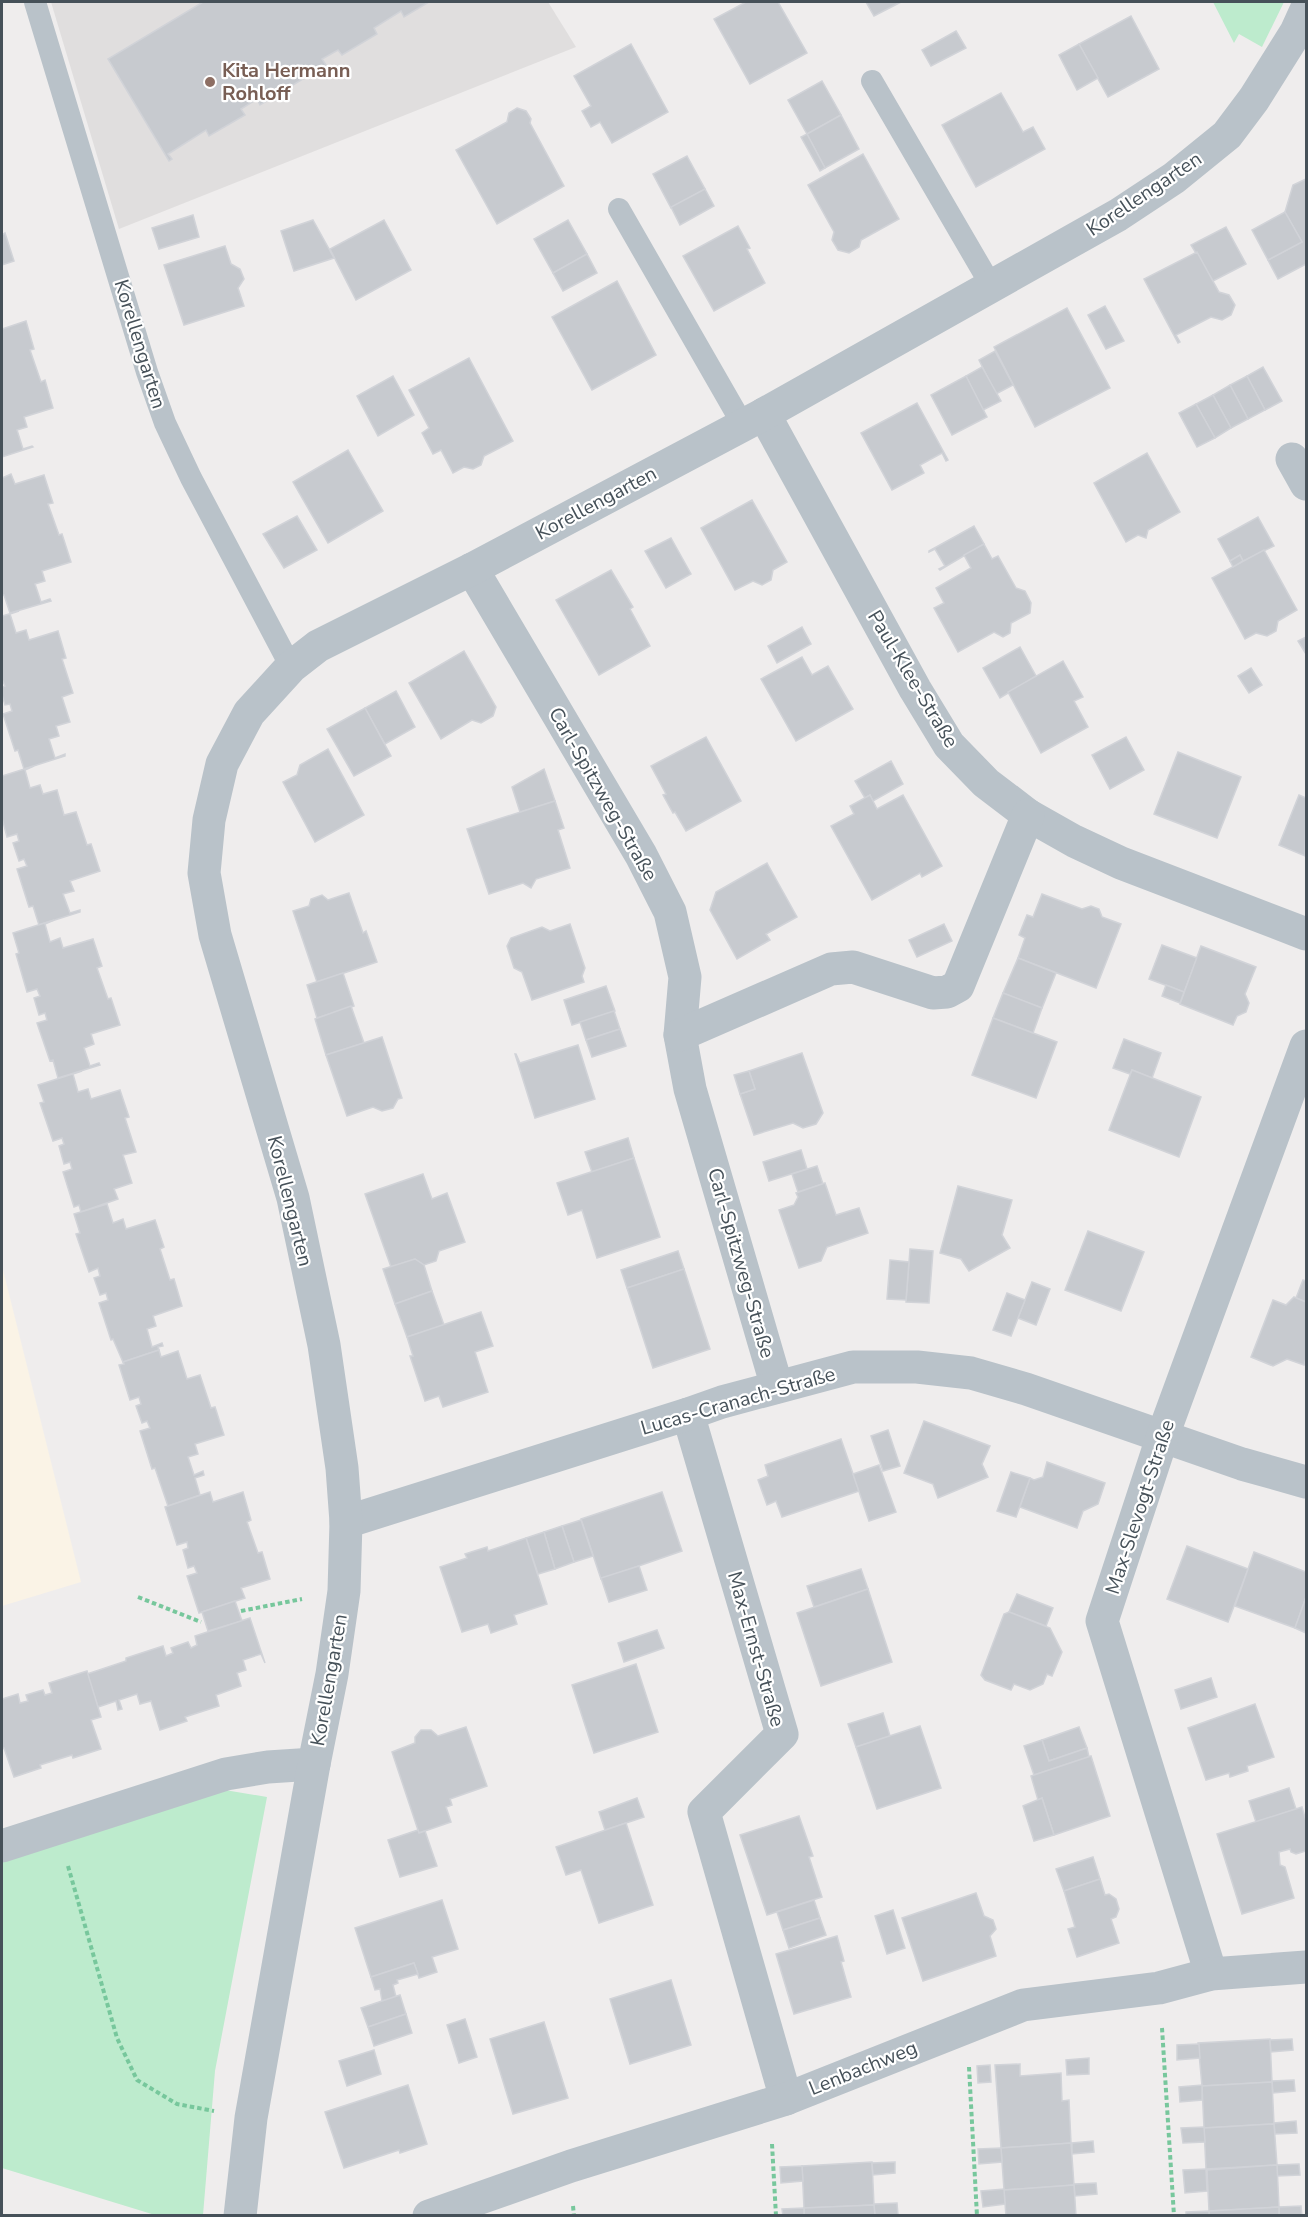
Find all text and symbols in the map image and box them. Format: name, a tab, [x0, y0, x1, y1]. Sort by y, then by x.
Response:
place label: Kita Hermann Rohloff	[222, 57, 350, 107]
marker: Kita Hermann Rohloff	[203, 75, 217, 89]
street label: Korellengarten	[1081, 145, 1207, 243]
street label: Korellengarten	[108, 276, 172, 412]
street label: Korellengarten	[531, 460, 661, 546]
street label: Paul-Klee-Straße	[861, 605, 965, 753]
street label: Carl-Spitzweg-Straße	[542, 702, 664, 886]
street label: Korellengarten	[261, 1133, 319, 1269]
street label: Carl-Spitzweg-Straße	[701, 1165, 781, 1361]
street label: Lucas-Cranach-Straße	[637, 1360, 839, 1442]
street label: Max-Slevogt-Straße	[1099, 1416, 1181, 1598]
street label: Max-Ernst-Straße	[721, 1568, 791, 1730]
street label: Korellengarten	[304, 1612, 354, 1748]
street label: Lenbachweg	[805, 2034, 921, 2102]

